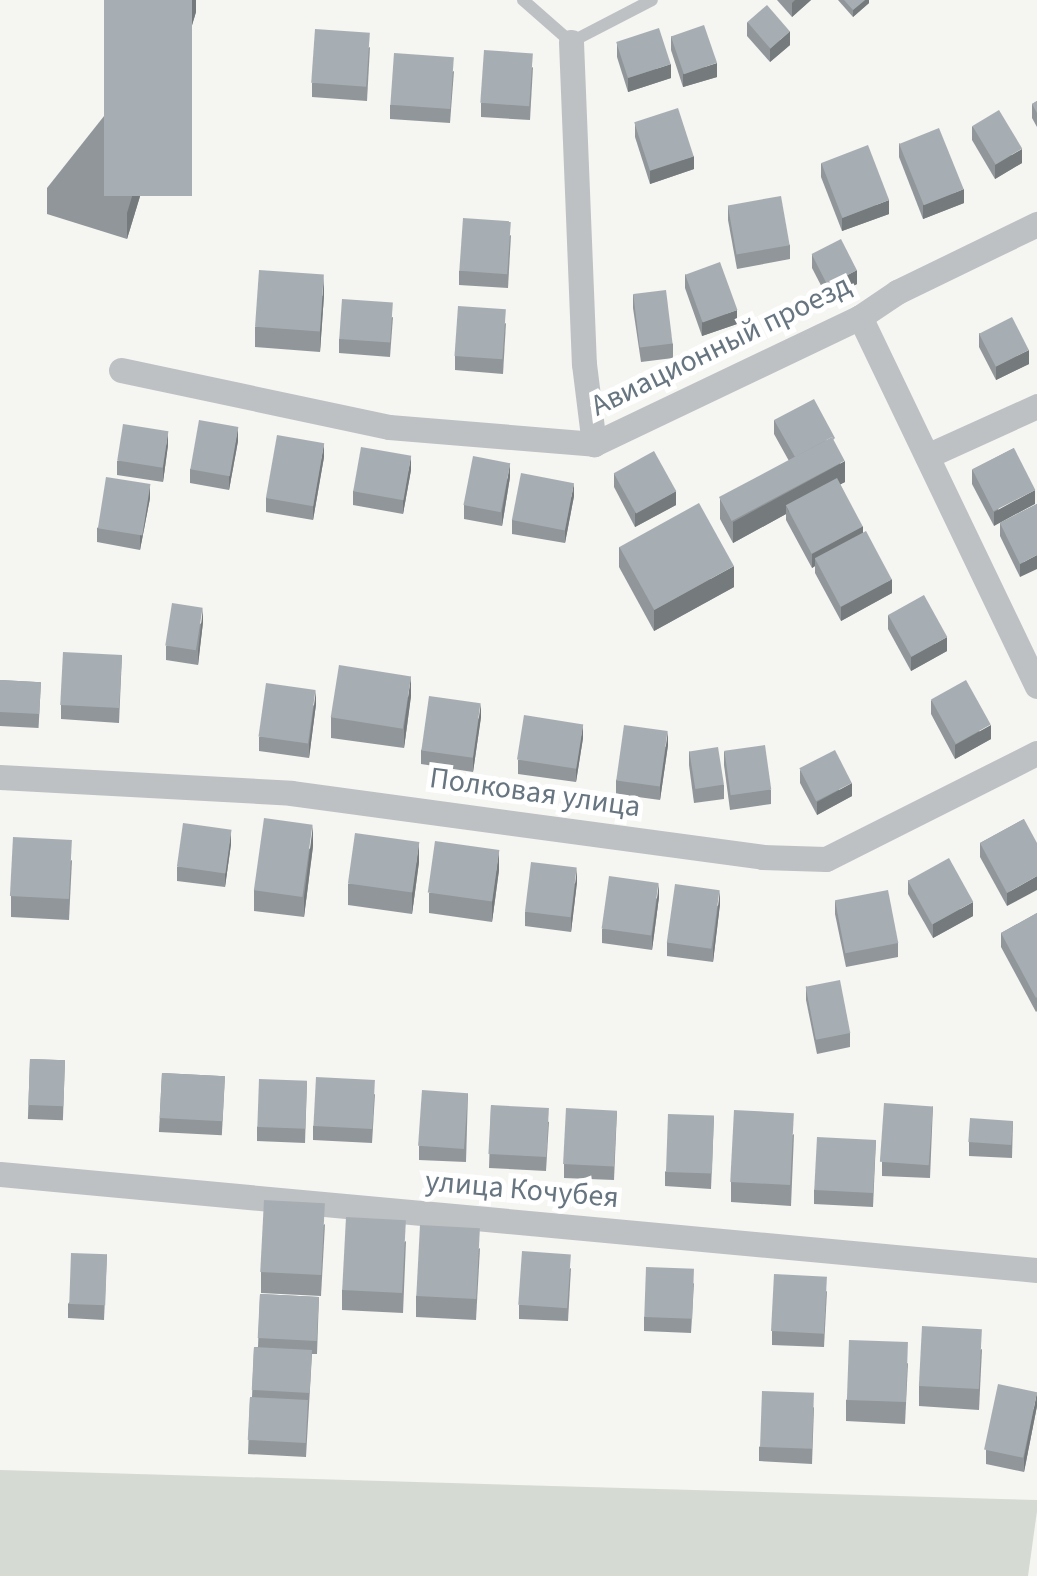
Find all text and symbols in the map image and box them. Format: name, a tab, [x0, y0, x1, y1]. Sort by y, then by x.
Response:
street label: Авиационный проезд	[585, 267, 857, 425]
street label: Полковая улица	[427, 760, 643, 826]
street label: улица Кочубея	[424, 1164, 620, 1216]

